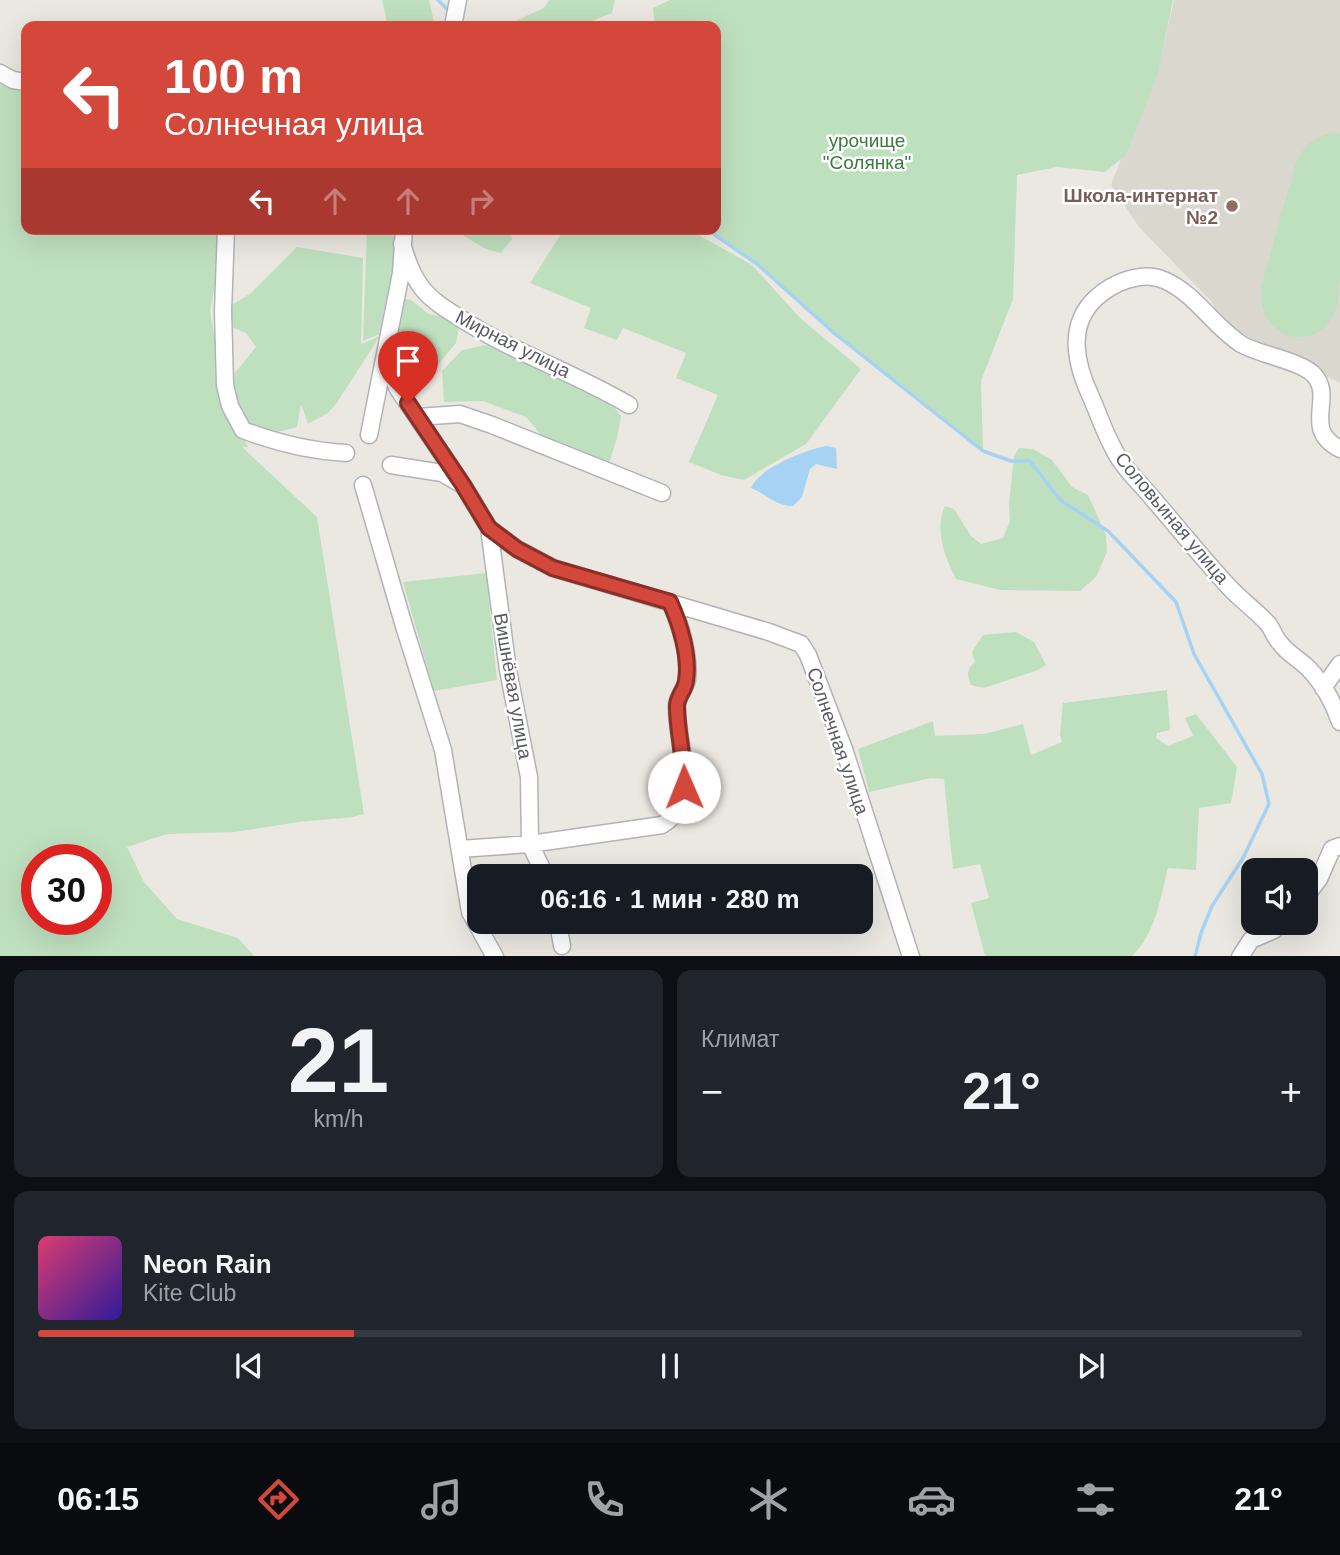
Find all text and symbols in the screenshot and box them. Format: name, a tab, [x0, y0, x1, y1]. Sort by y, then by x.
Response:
icon: left	[49, 49, 140, 140]
text: 100 m	[164, 49, 303, 103]
text: Солнечная улица	[164, 106, 424, 142]
park label: урочище "Солянка"	[823, 130, 911, 173]
icon: left	[243, 182, 281, 220]
icon: ahead	[316, 182, 354, 220]
icon: ahead	[389, 182, 427, 220]
icon: right	[462, 182, 500, 220]
place label: Школа-интернат №2	[1064, 185, 1218, 228]
marker: Школа-интернат №2	[1224, 198, 1240, 214]
street label: Мирная улица	[452, 306, 574, 382]
pin	[378, 331, 438, 403]
icon: arrive	[389, 342, 427, 380]
street label: Соловьиная улица	[1111, 448, 1233, 588]
street label: Вишнёвая улица	[490, 611, 536, 761]
street label: Солнечная улица	[803, 665, 873, 818]
position arrow	[647, 750, 721, 824]
speed limit sign: 30	[21, 844, 112, 935]
map controls	[1241, 858, 1318, 935]
button: sound	[1241, 858, 1318, 935]
text: 06:16 · 1 мин · 280 m	[540, 884, 800, 914]
text: 21	[288, 1010, 389, 1111]
text: Климат	[701, 1026, 779, 1052]
text: 21°	[962, 1062, 1041, 1120]
text: −	[701, 1071, 723, 1113]
text: +	[1280, 1071, 1302, 1113]
text: km/h	[314, 1106, 363, 1132]
text: Neon Rain	[143, 1249, 272, 1279]
text: Kite Club	[143, 1280, 236, 1306]
icon: previous	[230, 1347, 268, 1385]
icon: pause	[651, 1347, 689, 1385]
icon: next	[1072, 1347, 1110, 1385]
icon: directions	[254, 1475, 303, 1524]
icon: music	[417, 1475, 466, 1524]
icon: phone	[580, 1475, 629, 1524]
icon: climate	[744, 1475, 793, 1524]
icon: car	[907, 1475, 956, 1524]
icon: filters	[1071, 1475, 1120, 1524]
text: 06:15	[57, 1481, 139, 1517]
text: 21°	[1234, 1481, 1283, 1517]

